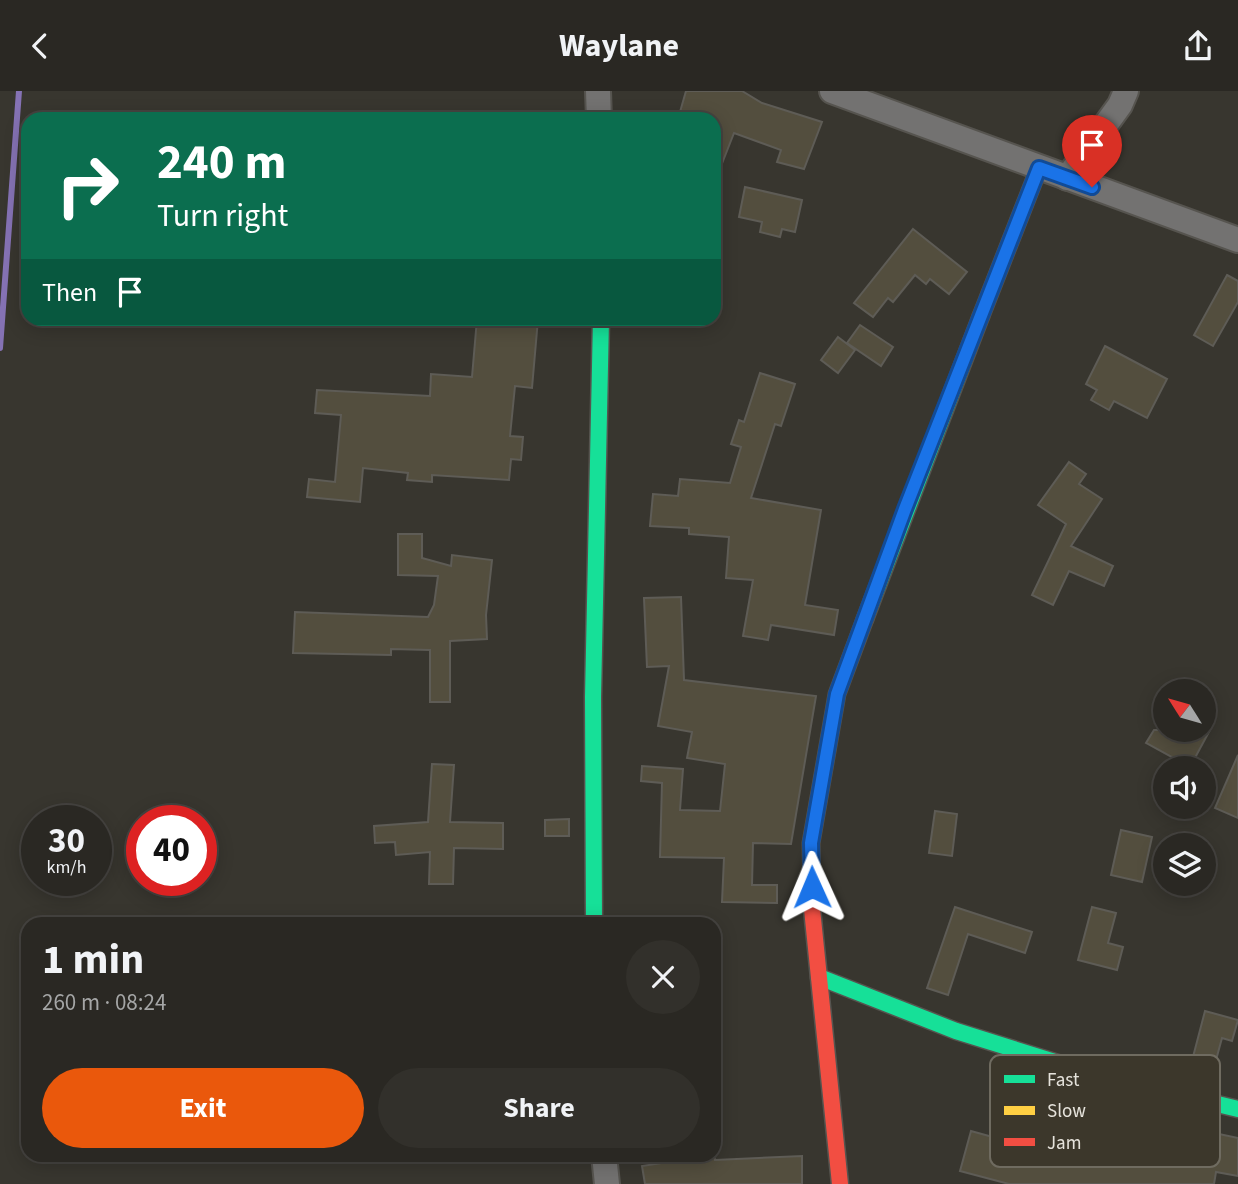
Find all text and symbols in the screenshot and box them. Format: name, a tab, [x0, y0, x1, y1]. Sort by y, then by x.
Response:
text: Waylane	[559, 23, 679, 69]
icon: back	[21, 27, 59, 65]
icon: share	[1179, 27, 1217, 65]
pin	[1062, 115, 1122, 187]
icon: arrive	[1073, 126, 1111, 164]
text: 240 m	[157, 128, 286, 198]
icon: right	[42, 140, 133, 231]
text: Turn right	[157, 193, 288, 239]
icon: arrive	[111, 273, 149, 311]
text: Then	[42, 274, 97, 311]
north arrow	[1153, 679, 1216, 742]
map controls	[1153, 679, 1216, 896]
button: sound	[1153, 756, 1216, 819]
speed limit sign: 40	[126, 805, 217, 896]
text: 30	[48, 816, 85, 866]
button: layers	[1153, 833, 1216, 896]
position arrow	[775, 850, 849, 924]
text: km/h	[47, 855, 86, 880]
text: 1 min	[42, 930, 144, 990]
button: close	[626, 940, 700, 1014]
text: 260 m · 08:24	[42, 986, 166, 1019]
legend	[990, 1055, 1220, 1167]
text: Fast	[1047, 1067, 1080, 1094]
button: Exit	[42, 1068, 364, 1148]
button: Share	[378, 1068, 700, 1148]
text: Slow	[1047, 1098, 1086, 1125]
text: Jam	[1047, 1130, 1081, 1157]

